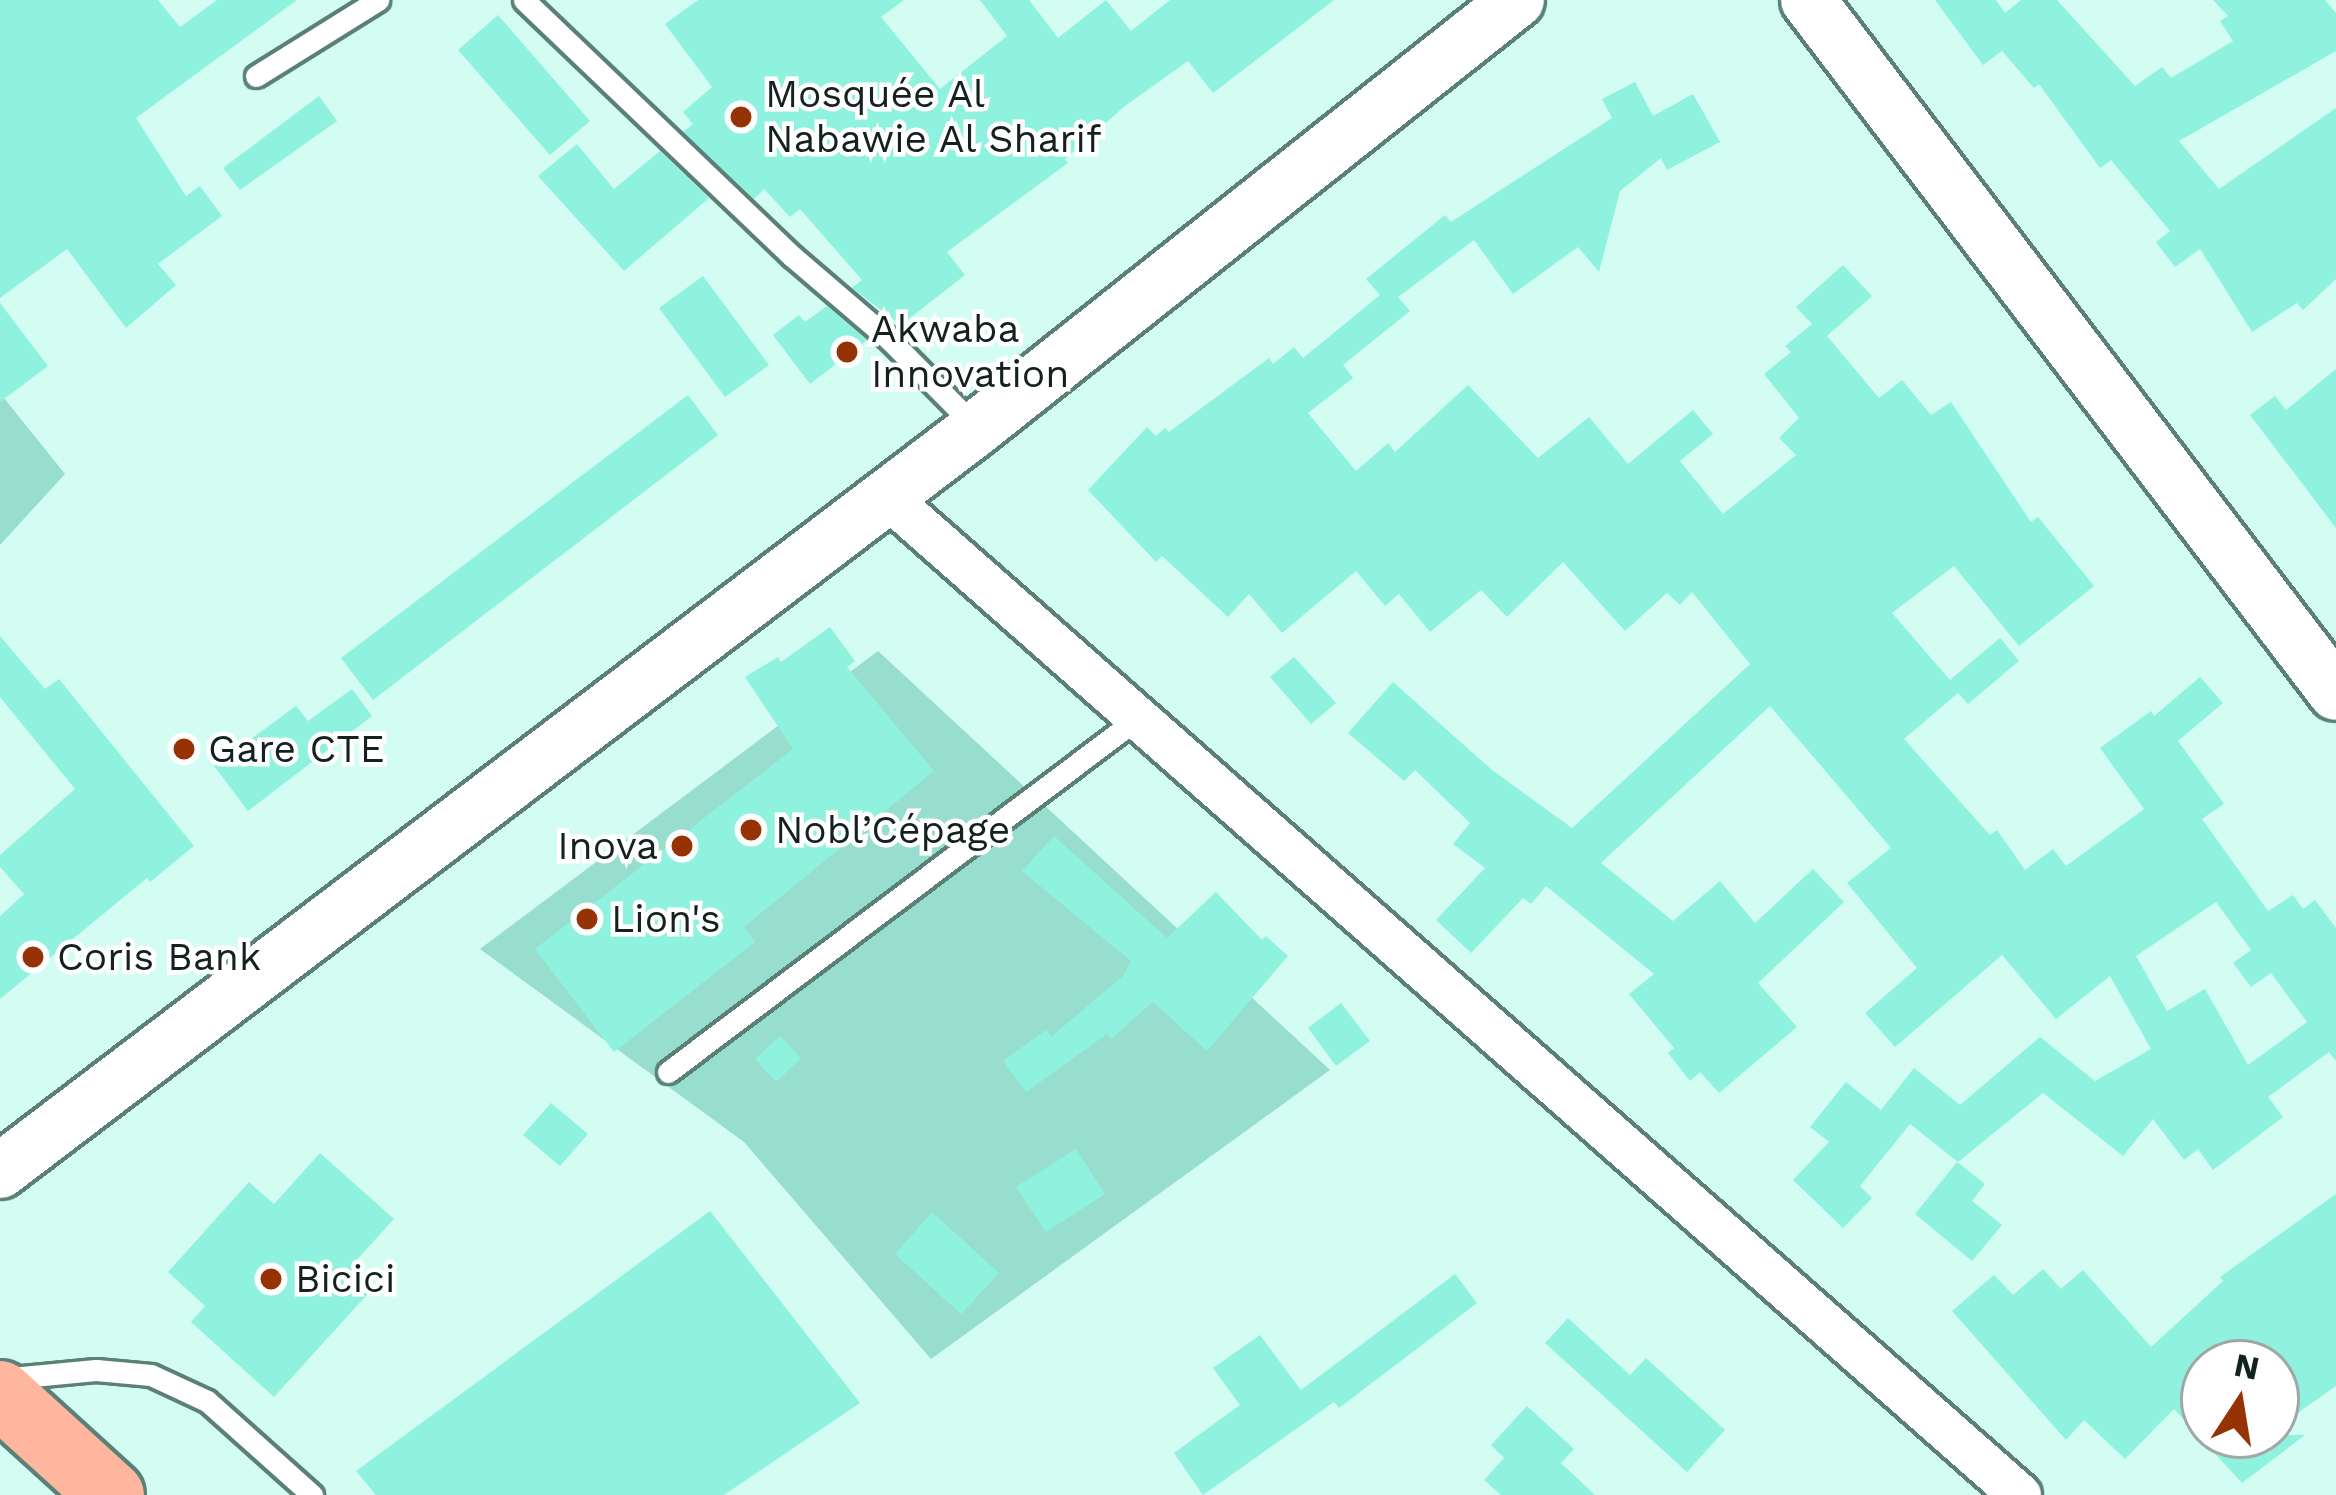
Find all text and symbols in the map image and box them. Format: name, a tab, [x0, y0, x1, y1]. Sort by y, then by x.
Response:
place label: Mosquée Al Nabawie Al Sharif	[765, 72, 1104, 163]
marker: Mosquée Al Nabawie Al Sharif	[728, 104, 754, 130]
place label: Akwaba Innovation	[871, 307, 1069, 398]
marker: Akwaba Innovation	[834, 339, 860, 365]
place label: Gare CTE	[208, 726, 385, 772]
marker: Gare CTE	[171, 736, 197, 762]
place label: Nobl’Cépage	[775, 807, 1010, 853]
marker: Nobl’Cépage	[738, 817, 764, 843]
place label: Inova	[557, 823, 658, 869]
marker: Inova	[669, 833, 695, 859]
place label: Lion's	[611, 896, 720, 942]
marker: Lion's	[574, 906, 600, 932]
place label: Coris Bank	[57, 934, 261, 980]
marker: Coris Bank	[20, 944, 46, 970]
place label: Bicici	[295, 1256, 395, 1302]
marker: Bicici	[258, 1266, 284, 1292]
north arrow	[2180, 1339, 2300, 1459]
text: N	[2231, 1345, 2263, 1388]

